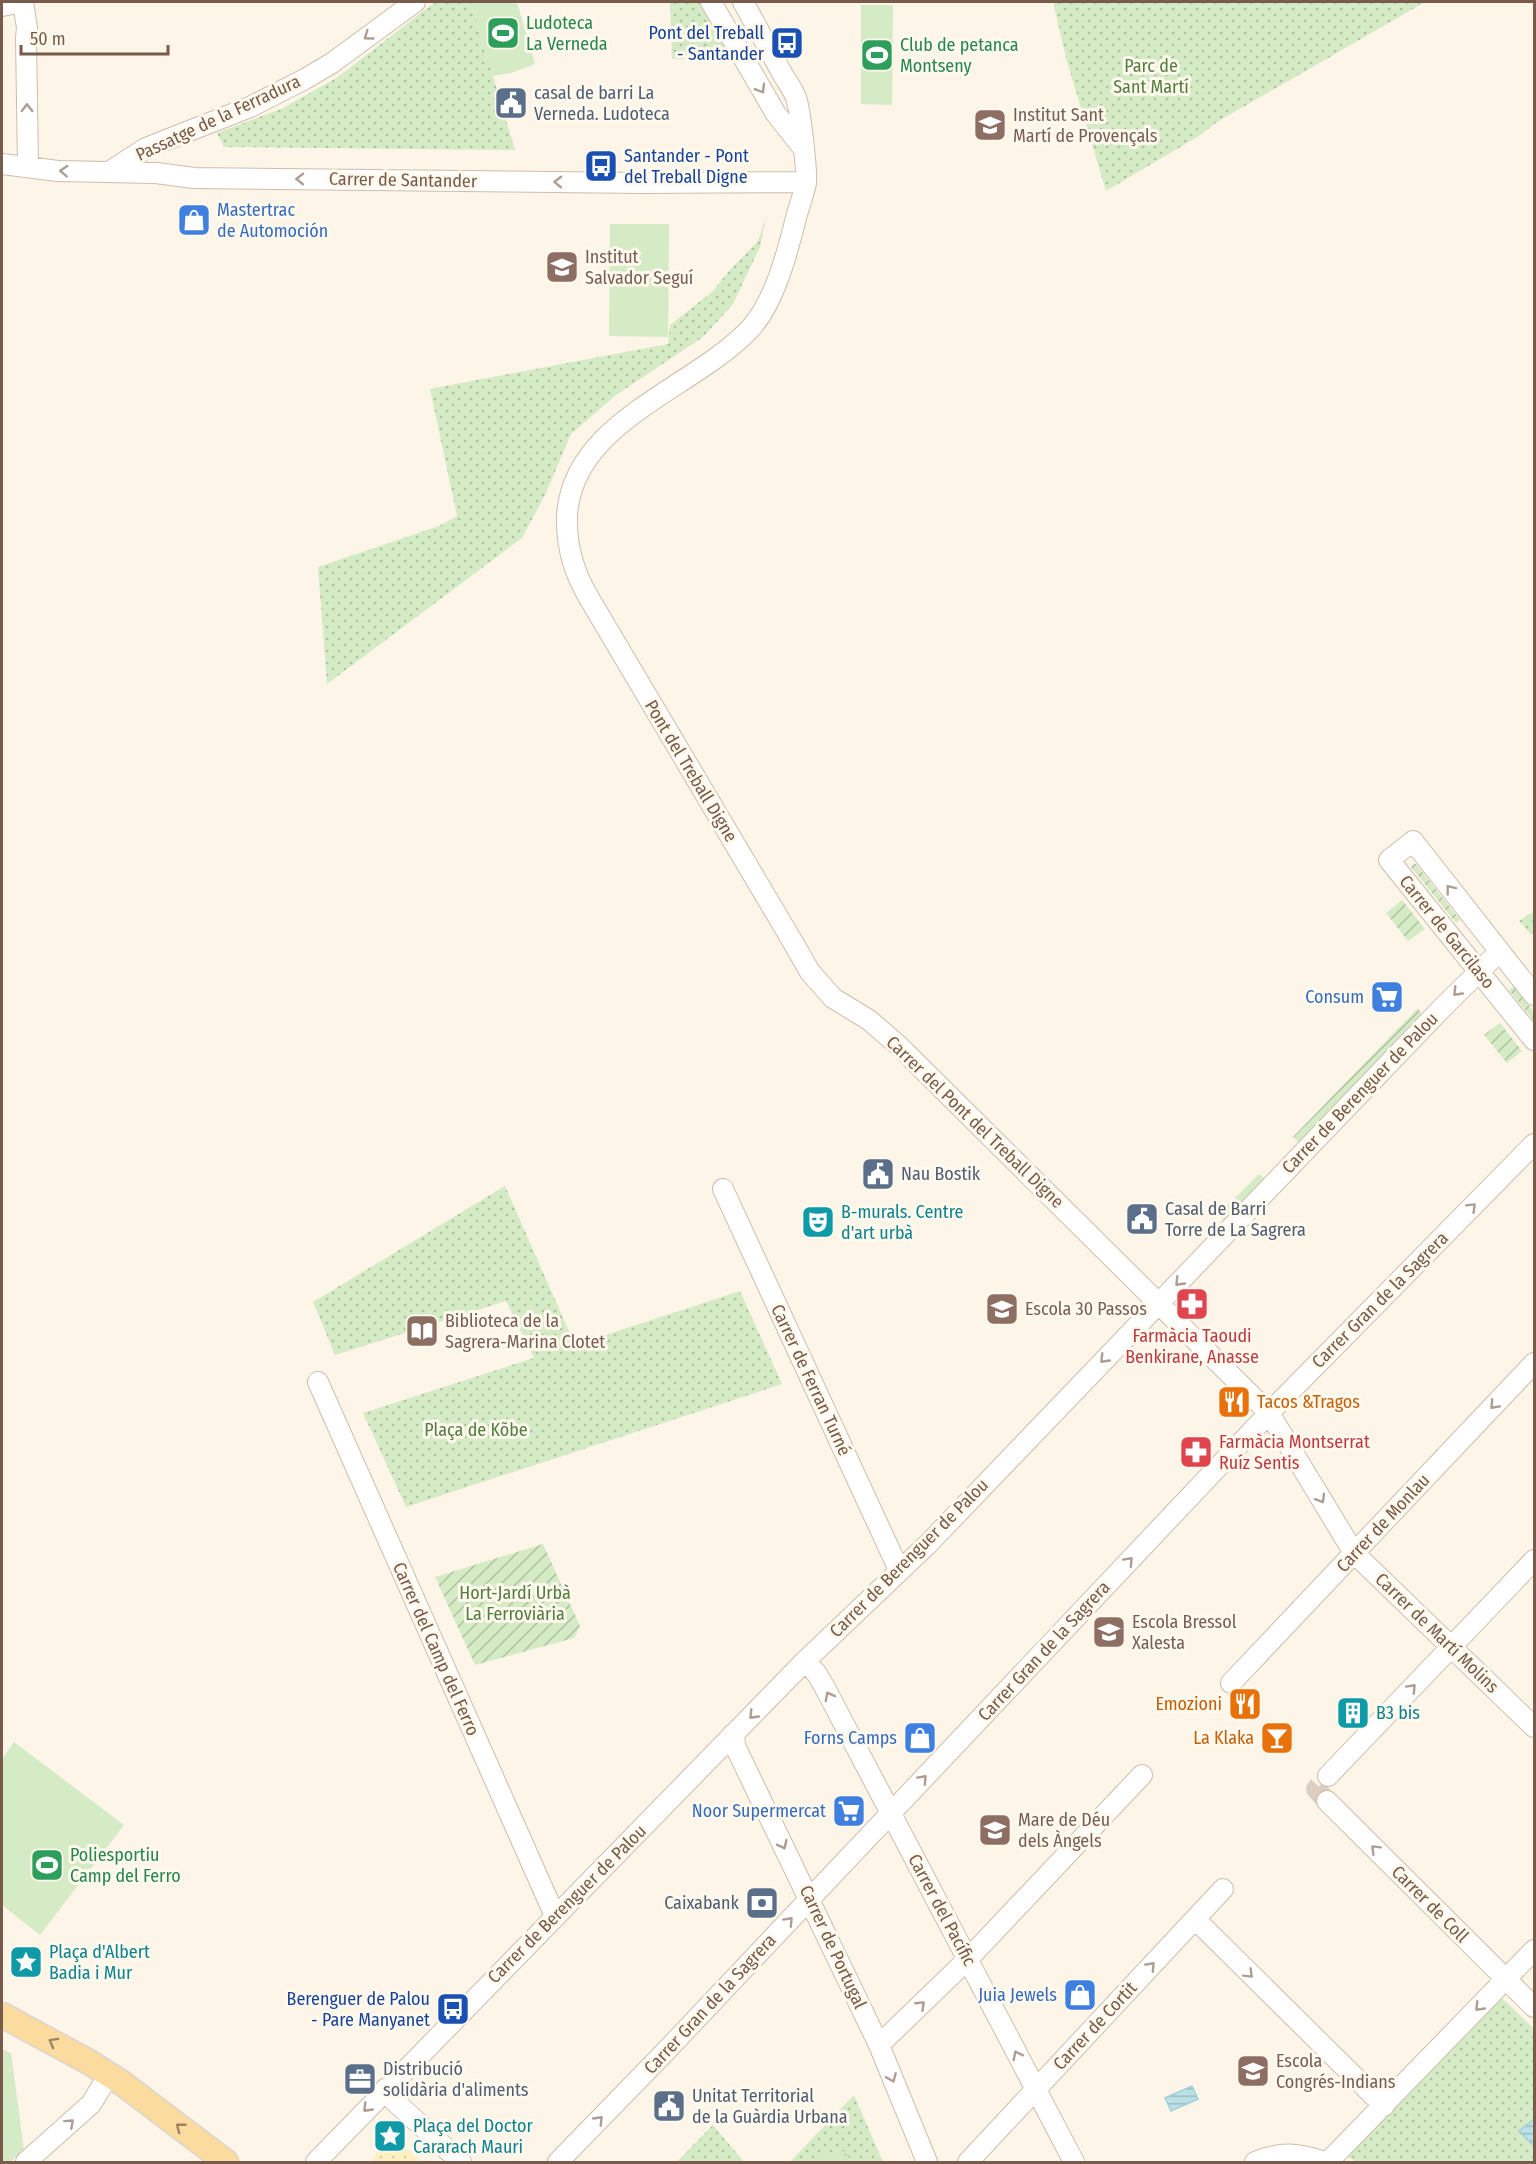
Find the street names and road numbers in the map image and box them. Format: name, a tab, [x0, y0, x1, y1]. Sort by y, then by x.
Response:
street label: Passatge de la Ferradura	[132, 70, 304, 166]
street label: Carrer de Santander	[329, 168, 478, 192]
street label: Pont del Treball Digne	[640, 696, 742, 846]
street label: Carrer de Garcilaso	[1394, 871, 1500, 993]
street label: Carrer de Berenguer de Palou	[1277, 1008, 1443, 1178]
street label: Carrer del Pont del Treball Digne	[882, 1031, 1068, 1213]
street label: Carrer Gran de la Sagrera	[1307, 1227, 1453, 1373]
street label: Carrer de Ferran Turné	[766, 1301, 856, 1459]
street label: Carrer de Monlau	[1332, 1469, 1434, 1577]
street label: Carrer de Berenguer de Palou	[825, 1474, 993, 1642]
street label: Carrer del Camp del Ferro	[388, 1559, 484, 1739]
street label: Carrer de Martí Molins	[1371, 1568, 1504, 1698]
street label: Carrer Gran de la Sagrera	[973, 1576, 1115, 1726]
street label: Carrer de Berenguer de Palou	[483, 1820, 651, 1988]
street label: Carrer del Pacífic	[903, 1850, 981, 1970]
street label: Carrer de Coll	[1387, 1861, 1473, 1947]
street label: Carrer de Portugal	[795, 1882, 871, 2012]
street label: Carrer Gran de la Sagrera	[639, 1929, 781, 2079]
street label: Carrer de Cortit	[1048, 1977, 1142, 2075]

